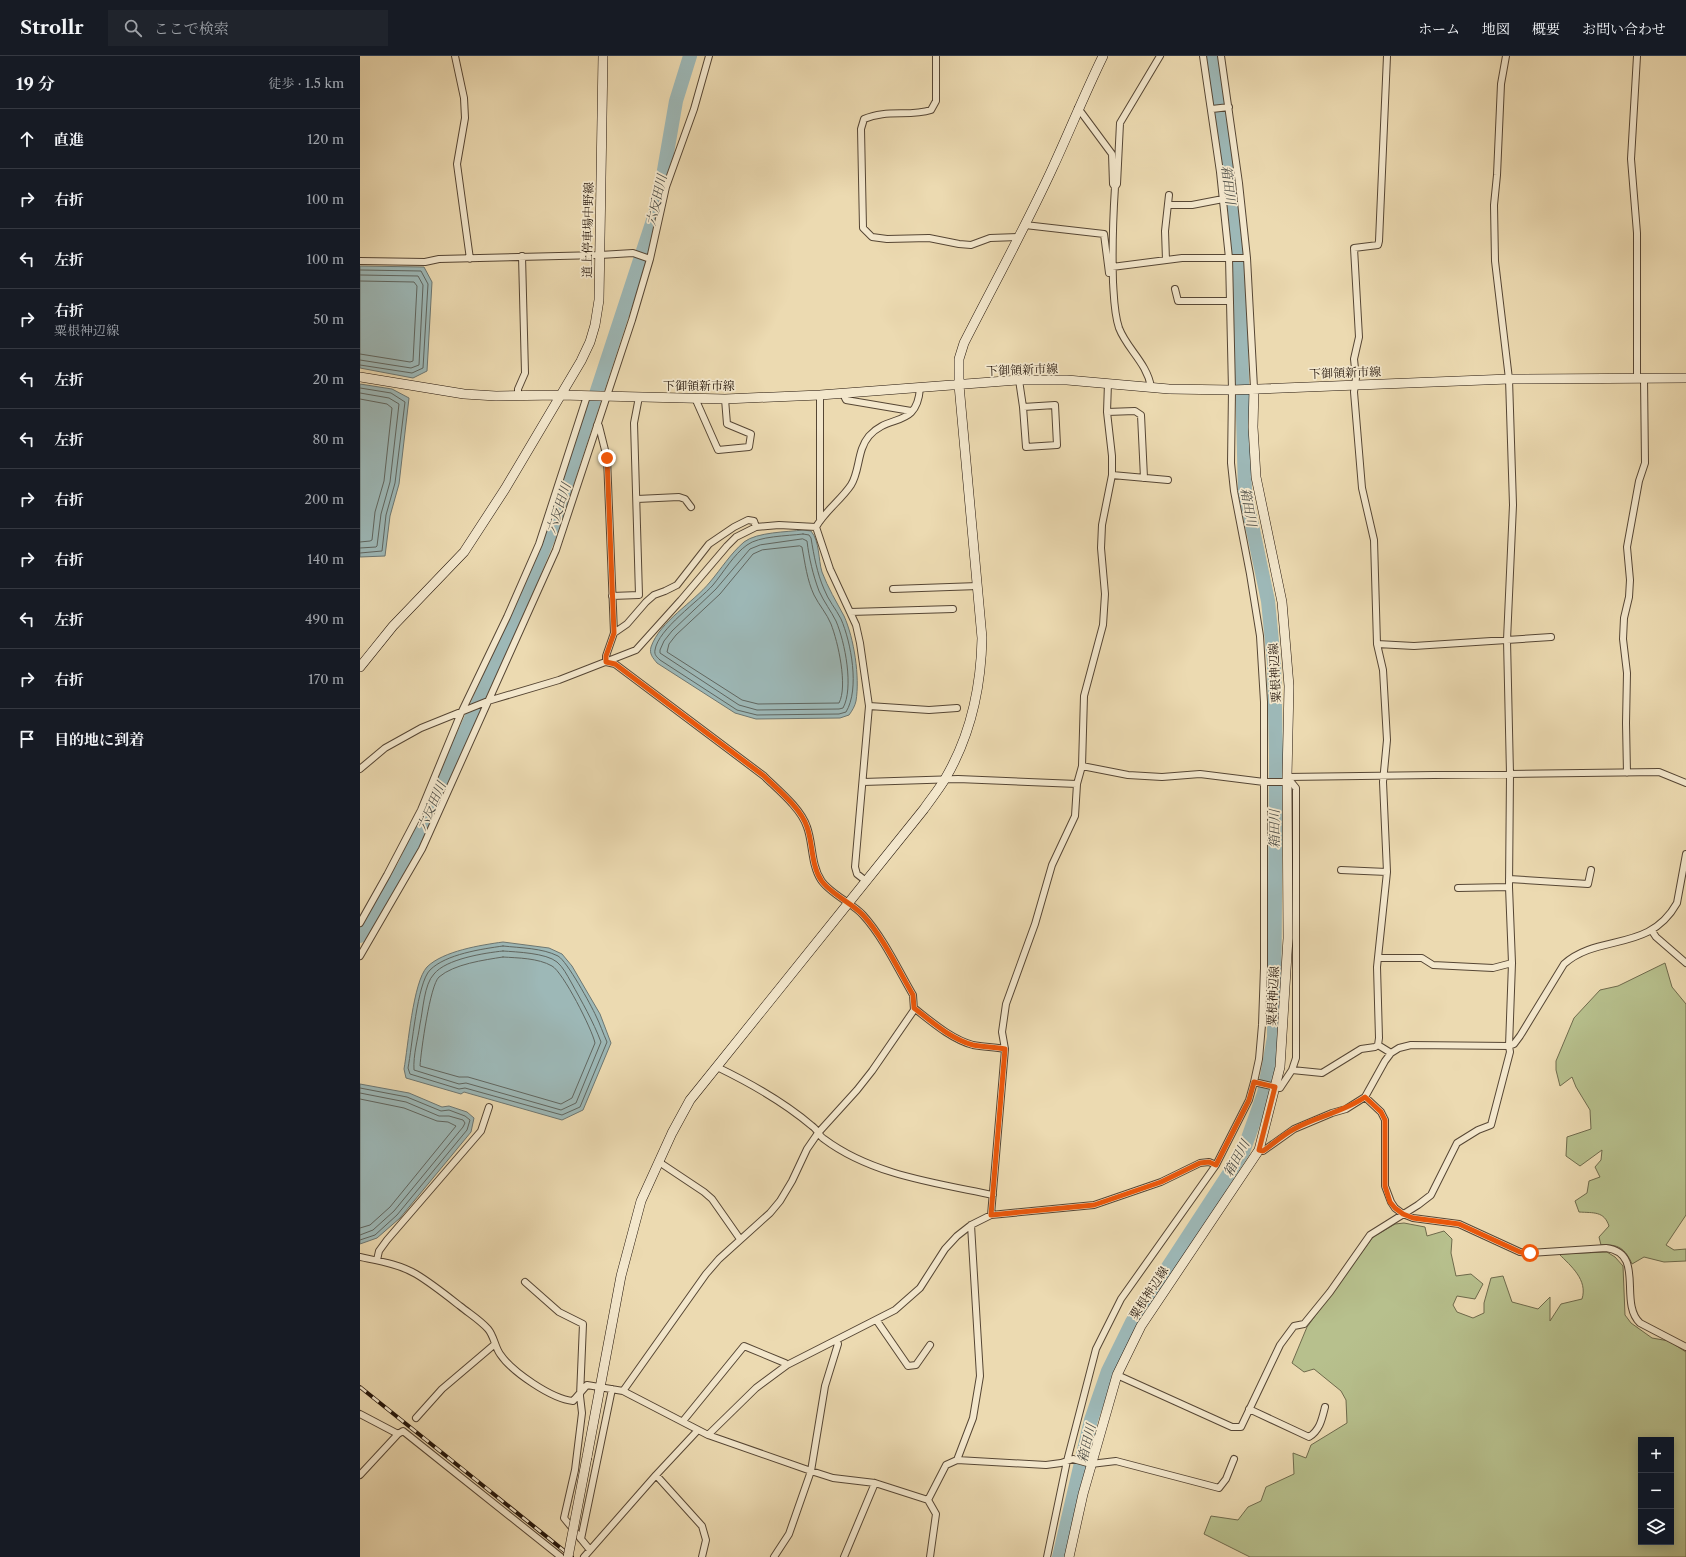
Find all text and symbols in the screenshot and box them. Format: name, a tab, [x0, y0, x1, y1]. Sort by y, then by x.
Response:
search box	[108, 10, 388, 46]
text: Strollr	[20, 16, 84, 39]
icon: search	[122, 17, 144, 39]
text: ここで検索	[154, 19, 229, 38]
text: ホーム	[1418, 20, 1460, 38]
text: 地図	[1482, 20, 1510, 38]
text: 概要	[1532, 20, 1560, 38]
text: お問い合わせ	[1582, 20, 1666, 38]
text: 19 分	[16, 74, 55, 94]
text: 徒歩 · 1.5 km	[268, 75, 344, 91]
icon: ahead	[16, 128, 38, 150]
text: 直進	[54, 130, 84, 149]
text: 120 m	[307, 131, 344, 147]
water label: 箱田川	[1219, 165, 1240, 207]
water label: 六反田川	[642, 171, 670, 227]
street label: 道上停車場中野線	[579, 182, 596, 278]
icon: right	[16, 188, 38, 210]
text: 右折	[54, 190, 84, 209]
text: 100 m	[306, 191, 344, 207]
icon: left	[16, 248, 38, 270]
text: 左折	[54, 250, 84, 269]
text: 100 m	[306, 251, 344, 267]
text: 右折	[54, 301, 84, 320]
icon: right	[16, 308, 38, 330]
text: 50 m	[313, 311, 344, 327]
text: 粟根神辺線	[54, 322, 119, 338]
street label: 下御領新市線	[986, 361, 1058, 378]
street label: 下御領新市線	[1309, 364, 1381, 381]
icon: left	[16, 368, 38, 390]
text: 左折	[54, 370, 84, 389]
text: 20 m	[313, 371, 344, 387]
street label: 下御領新市線	[663, 378, 735, 393]
icon: left	[16, 428, 38, 450]
text: 左折	[54, 430, 84, 449]
text: 80 m	[312, 431, 344, 447]
route end	[598, 449, 616, 467]
water label: 六反田川	[542, 479, 574, 535]
water label: 箱田川	[1238, 486, 1261, 530]
icon: right	[16, 488, 38, 510]
text: 右折	[54, 490, 84, 509]
text: 200 m	[304, 491, 344, 507]
icon: right	[16, 548, 38, 570]
text: 右折	[54, 550, 84, 569]
text: 140 m	[307, 551, 344, 567]
icon: left	[16, 608, 38, 630]
text: 左折	[54, 610, 84, 629]
text: 490 m	[305, 611, 344, 627]
street label: 粟根神辺線	[1265, 643, 1284, 703]
icon: right	[16, 668, 38, 690]
text: 右折	[54, 670, 84, 689]
text: 170 m	[308, 671, 344, 687]
icon: arrive	[16, 728, 38, 750]
text: 目的地に到着	[54, 730, 144, 749]
water label: 六反田川	[413, 777, 450, 833]
water label: 箱田川	[1266, 808, 1282, 849]
street label: 粟根神辺線	[1263, 966, 1282, 1026]
water label: 箱田川	[1220, 1135, 1253, 1179]
route start	[1521, 1244, 1539, 1262]
street label: 粟根神辺線	[1126, 1263, 1171, 1322]
water label: 箱田川	[1074, 1420, 1099, 1464]
map controls	[1638, 1437, 1674, 1545]
button: +	[1638, 1437, 1674, 1473]
button: −	[1638, 1473, 1674, 1509]
button: layers	[1638, 1509, 1674, 1545]

